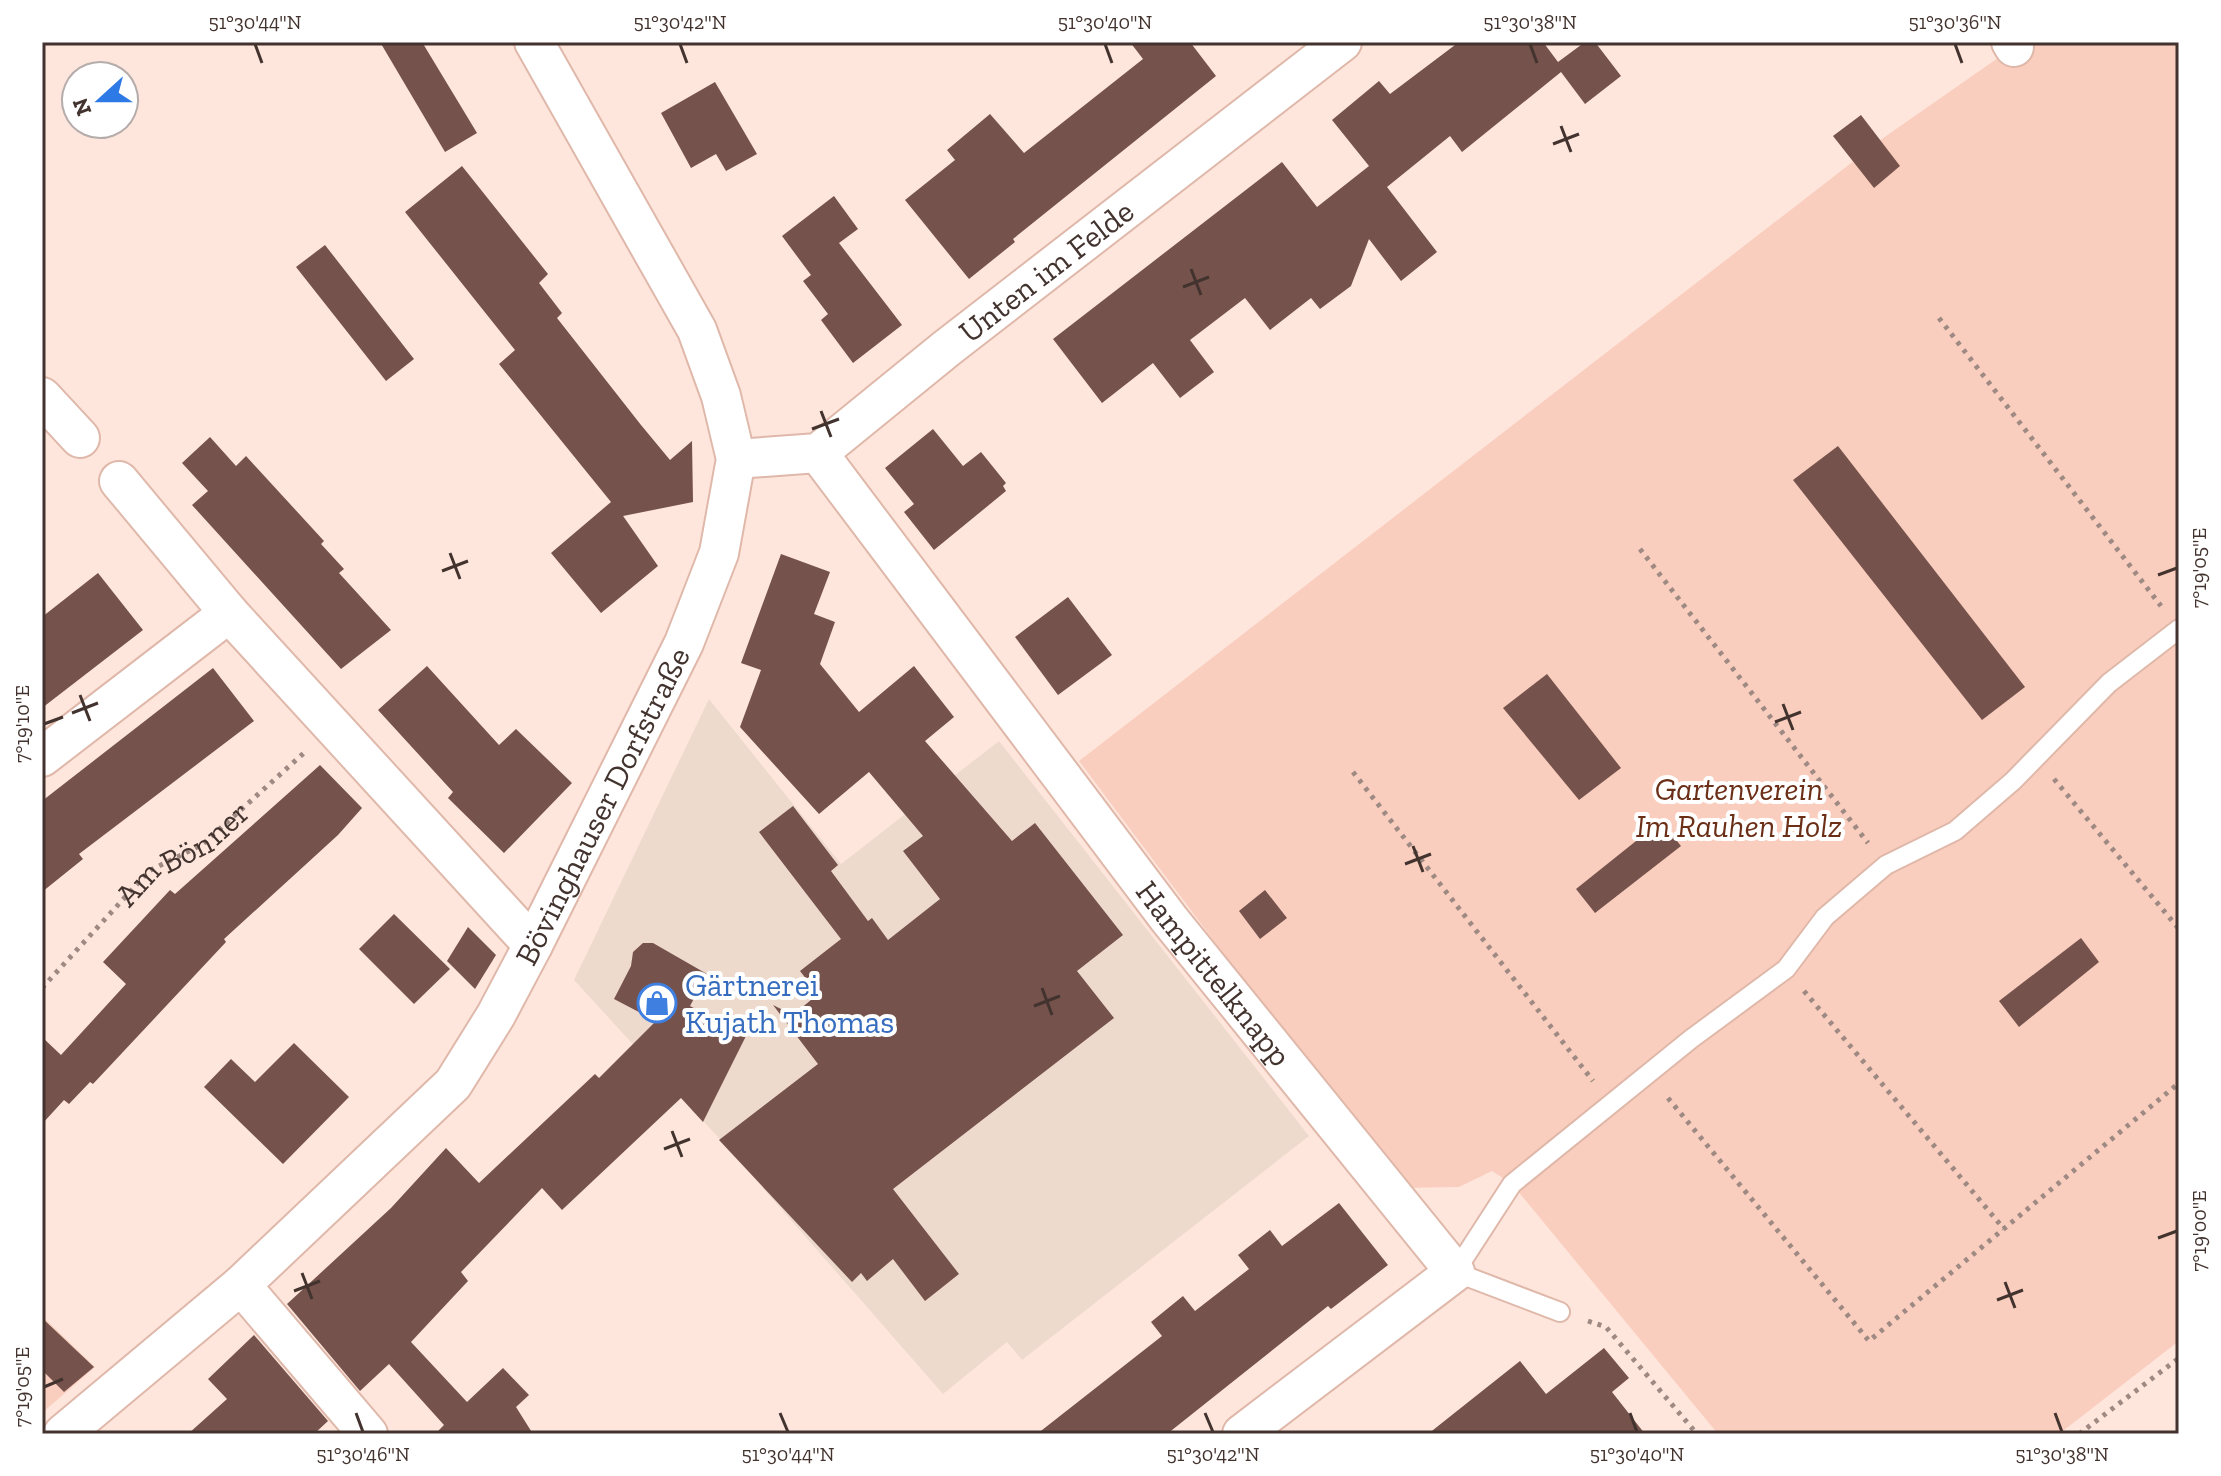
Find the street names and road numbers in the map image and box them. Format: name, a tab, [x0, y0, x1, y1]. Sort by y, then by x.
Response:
street label: Unten im Felde	[951, 192, 1141, 351]
street label: Bövinghauser Dorfstraße	[507, 641, 698, 972]
street label: Am Bönner	[107, 793, 257, 914]
street label: Hampittelknapp	[1128, 874, 1299, 1074]

